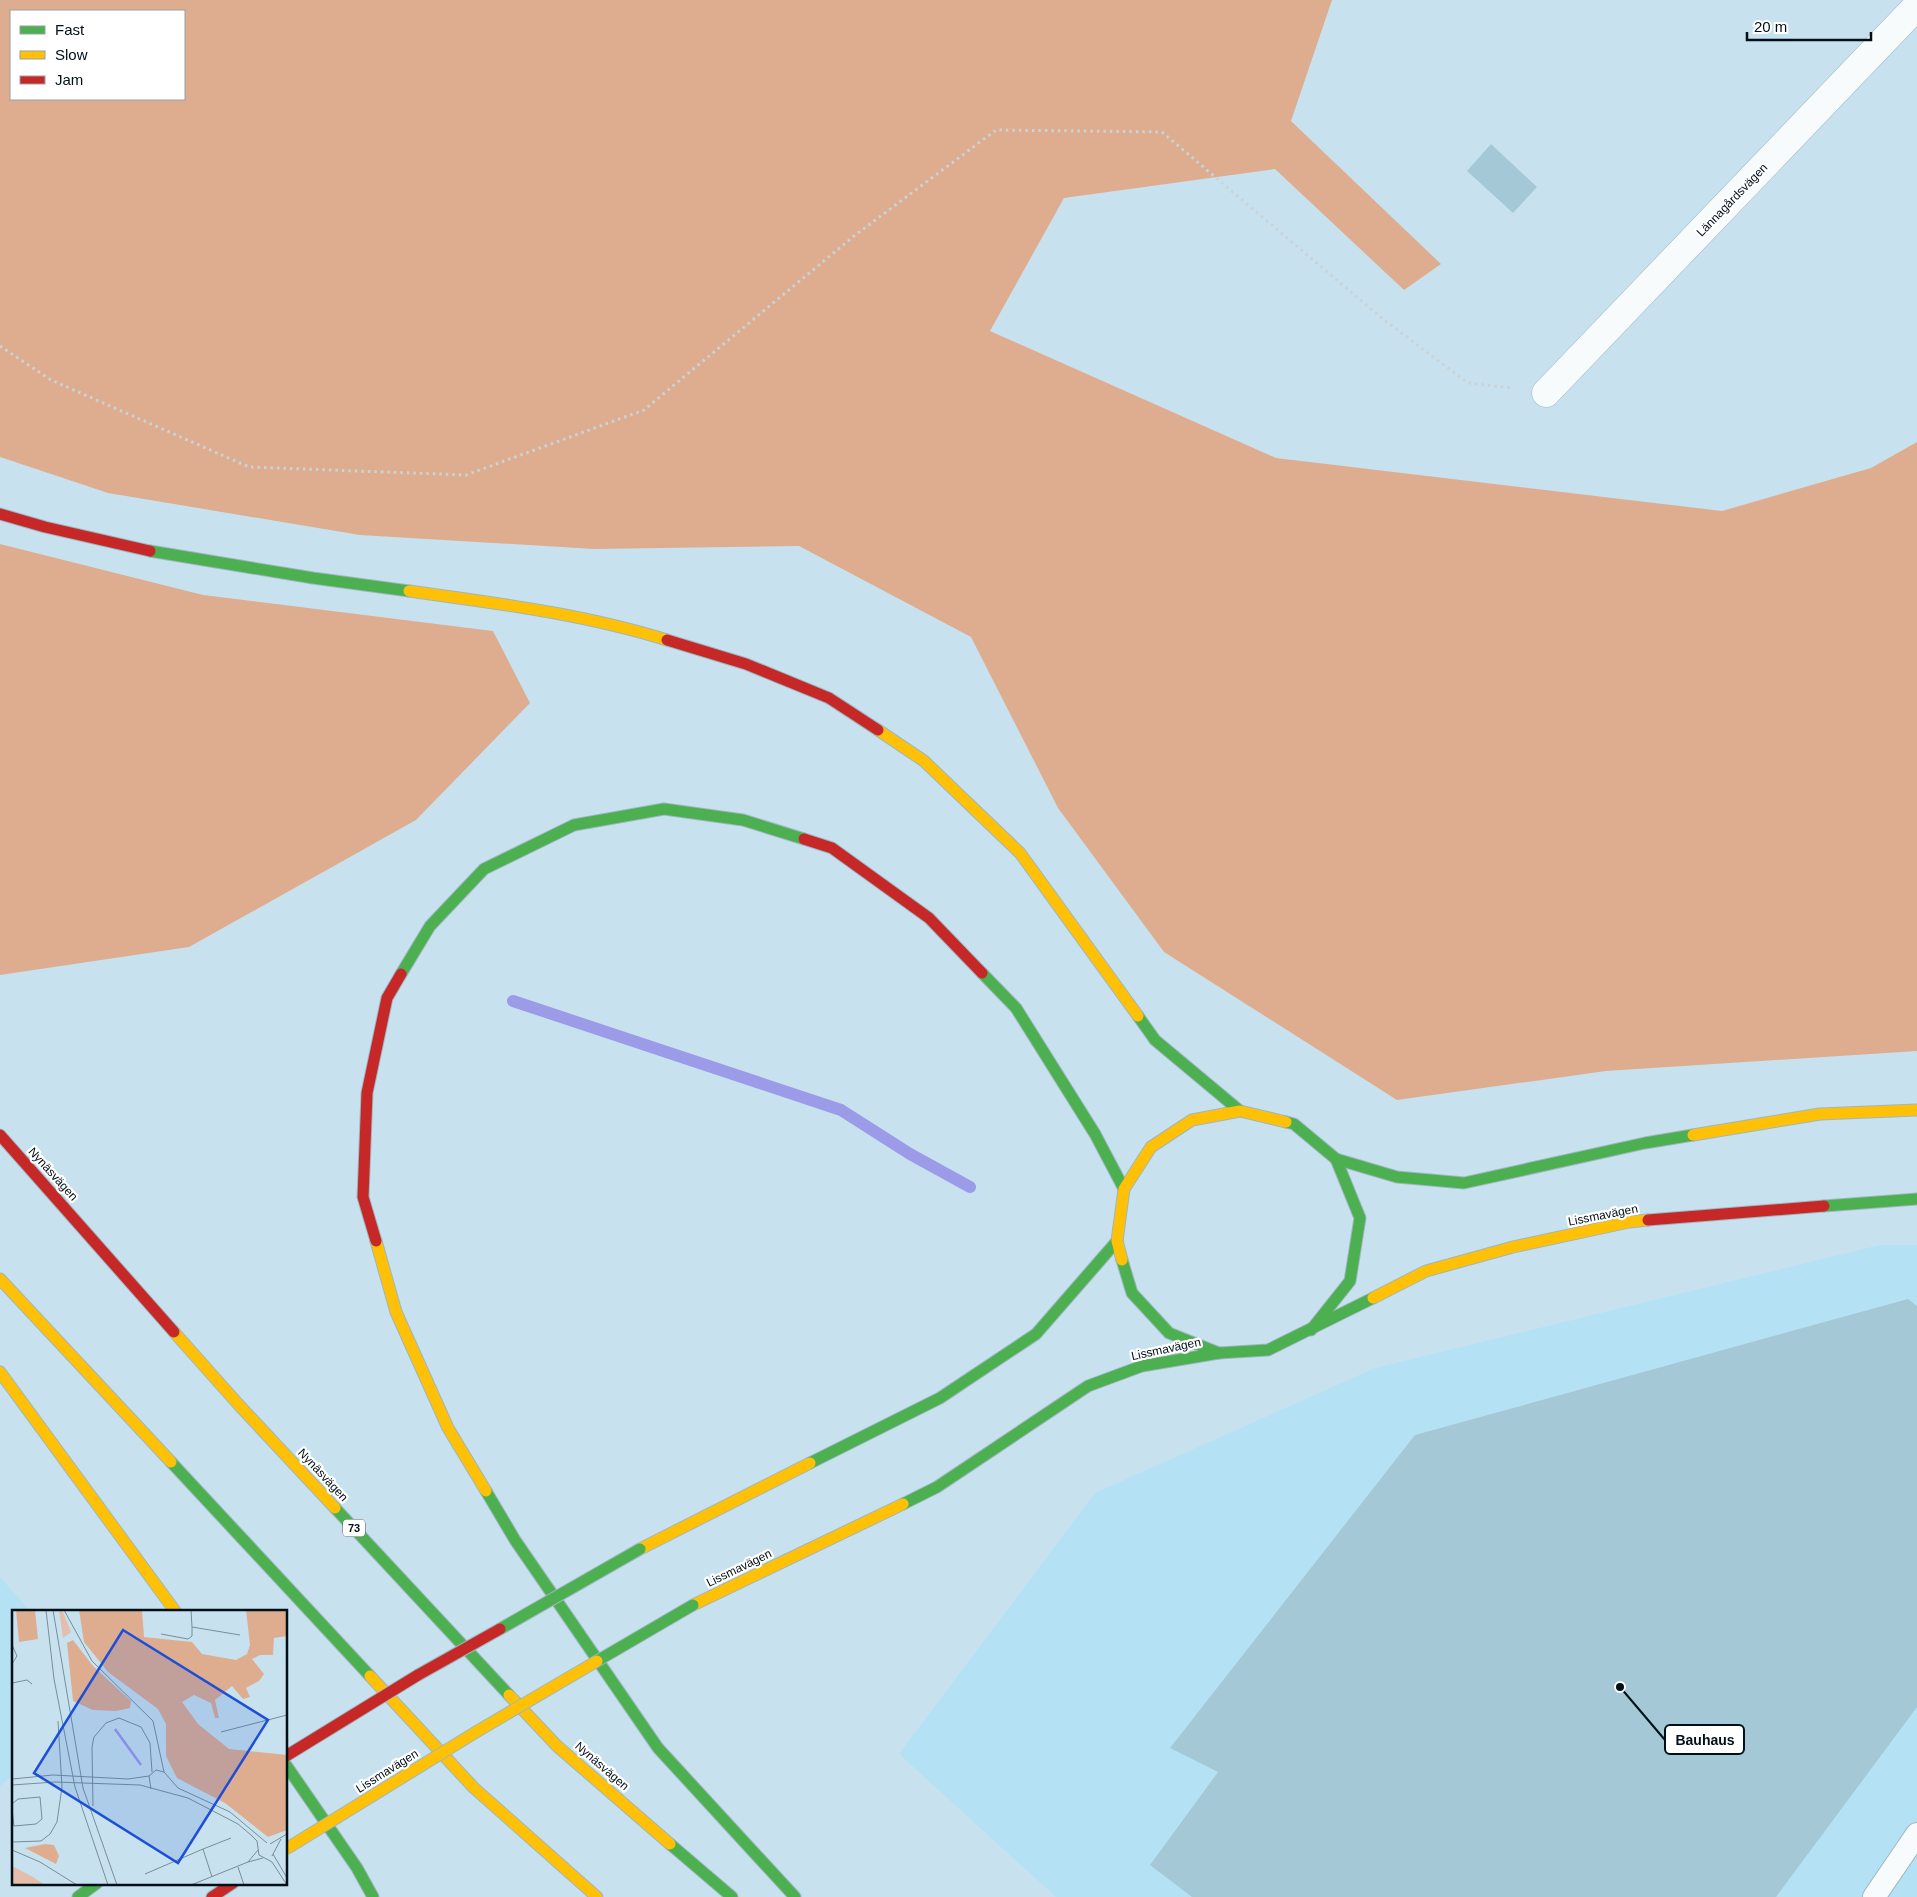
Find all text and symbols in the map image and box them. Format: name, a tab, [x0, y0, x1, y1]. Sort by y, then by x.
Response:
legend	[10, 10, 185, 100]
scale bar	[1747, 10, 1871, 42]
text: 20 m	[1754, 18, 1787, 35]
text: Fast	[55, 21, 85, 38]
text: Slow	[55, 46, 88, 63]
text: Jam	[55, 71, 83, 88]
street label: Lännagårdsvägen	[1694, 161, 1770, 239]
street label: Nynäsvägen	[25, 1145, 81, 1203]
street label: Lissmavägen	[1567, 1201, 1639, 1229]
street label: Lissmavägen	[1130, 1335, 1202, 1363]
street label: Nynäsvägen	[295, 1446, 351, 1504]
road number: 73	[343, 1520, 365, 1536]
street label: Lissmavägen	[704, 1546, 774, 1590]
inset map	[12, 1610, 288, 1884]
callout: Bauhaus	[1665, 1725, 1744, 1754]
text: Bauhaus	[1675, 1732, 1735, 1748]
street label: Nynäsvägen	[572, 1739, 632, 1793]
street label: Lissmavägen	[353, 1746, 421, 1796]

